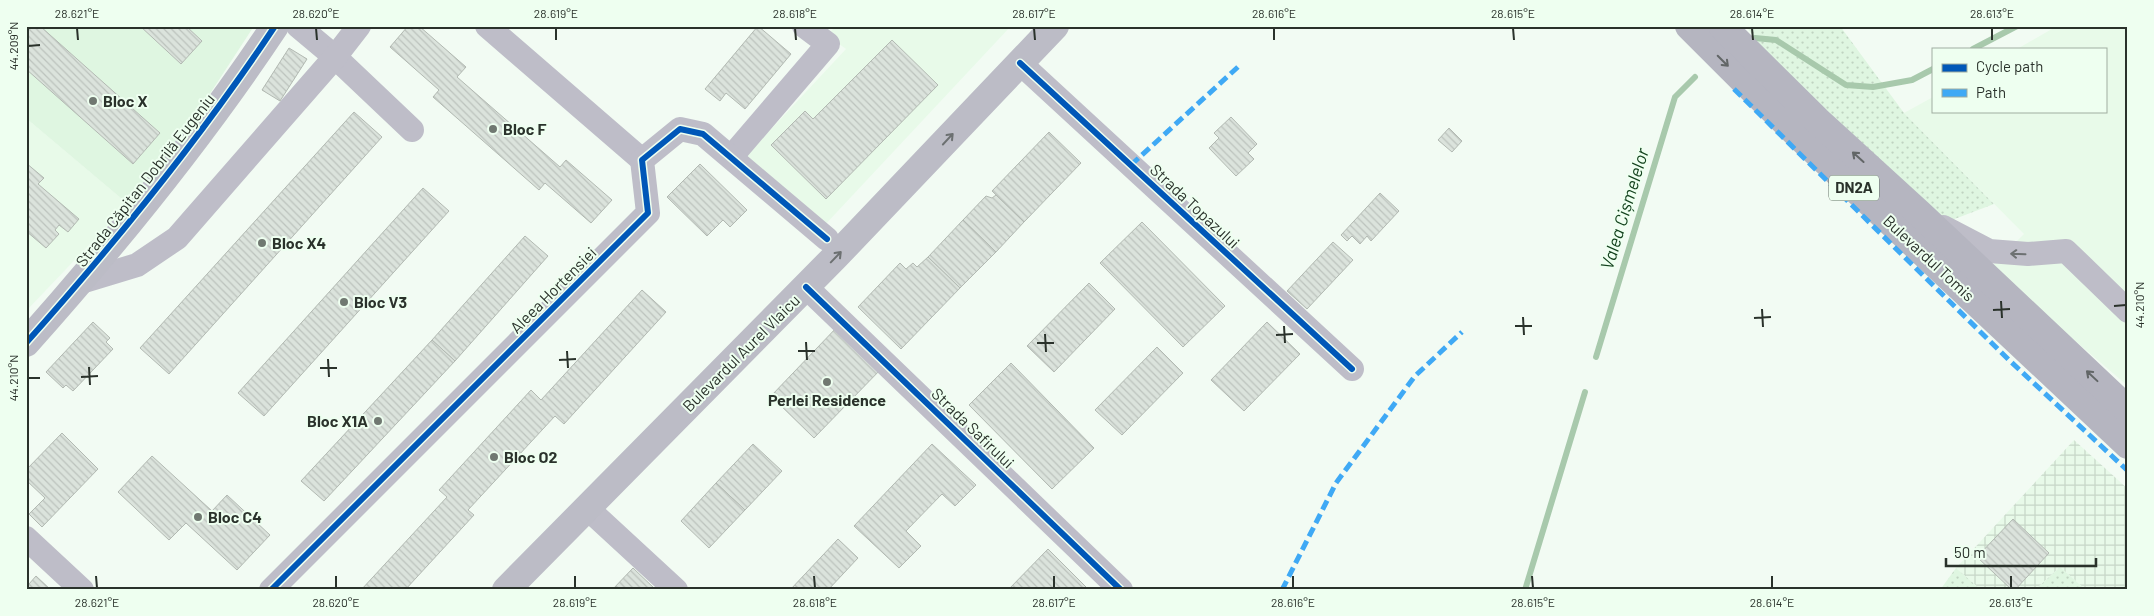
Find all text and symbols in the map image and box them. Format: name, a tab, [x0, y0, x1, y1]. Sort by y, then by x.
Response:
text: 28.621°E	[55, 6, 99, 20]
text: 28.620°E	[292, 6, 340, 20]
text: 28.619°E	[534, 6, 578, 20]
text: 28.618°E	[773, 6, 817, 20]
text: 28.617°E	[1012, 6, 1056, 20]
text: 28.616°E	[1252, 6, 1296, 20]
text: 28.615°E	[1491, 6, 1535, 20]
text: 28.614°E	[1730, 6, 1774, 20]
text: 28.613°E	[1970, 6, 2014, 20]
text: 44.209°N	[6, 22, 20, 70]
legend	[1932, 48, 2106, 112]
one-way arrow	[1717, 55, 1729, 68]
text: Cycle path	[1976, 57, 2043, 75]
text: Path	[1976, 83, 2006, 101]
street label: Strada Căpitan Dobrilă Eugeniu	[71, 89, 218, 270]
place label: Bloc X	[103, 91, 148, 110]
marker: Bloc X	[87, 95, 99, 107]
place label: Bloc F	[503, 119, 547, 138]
marker: Bloc F	[487, 123, 499, 135]
one-way arrow	[942, 133, 954, 146]
water label: Valea Cișmelelor	[1595, 145, 1653, 272]
one-way arrow	[1852, 152, 1865, 163]
street label: Strada Topazului	[1147, 159, 1244, 252]
road number: DN2A	[1829, 176, 1879, 200]
street label: Bulevardul Tomis	[1880, 211, 1979, 305]
place label: Bloc X4	[272, 233, 326, 252]
marker: Bloc X4	[256, 237, 268, 249]
street label: Aleea Hortensiei	[506, 243, 600, 337]
one-way arrow	[2010, 249, 2026, 259]
one-way arrow	[830, 251, 842, 263]
text: 44.210°N	[2132, 282, 2146, 328]
street label: Bulevardul Aurel Vlaicu	[678, 290, 803, 415]
place label: Bloc V3	[354, 292, 407, 311]
marker: Bloc V3	[338, 296, 350, 308]
text: 44.210°N	[6, 355, 20, 401]
one-way arrow	[2087, 371, 2099, 383]
marker: Perlei Residence	[821, 376, 833, 388]
street label: Strada Safirului	[928, 384, 1019, 472]
place label: Perlei Residence	[768, 390, 886, 409]
place label: Bloc X1A	[307, 411, 368, 430]
marker: Bloc X1A	[372, 415, 384, 427]
place label: Bloc O2	[504, 447, 557, 466]
marker: Bloc O2	[488, 451, 500, 463]
place label: Bloc C4	[208, 507, 262, 526]
marker: Bloc C4	[192, 511, 204, 523]
scale bar	[1946, 536, 2096, 568]
text: 50 m	[1954, 543, 1986, 561]
text: 28.621°E	[75, 595, 119, 609]
text: 28.620°E	[312, 595, 360, 609]
text: 28.619°E	[553, 595, 597, 609]
text: 28.618°E	[793, 595, 837, 609]
text: 28.617°E	[1032, 595, 1076, 609]
text: 28.616°E	[1271, 595, 1315, 609]
text: 28.615°E	[1511, 595, 1555, 609]
text: 28.614°E	[1750, 595, 1794, 609]
text: 28.613°E	[1989, 595, 2033, 609]

